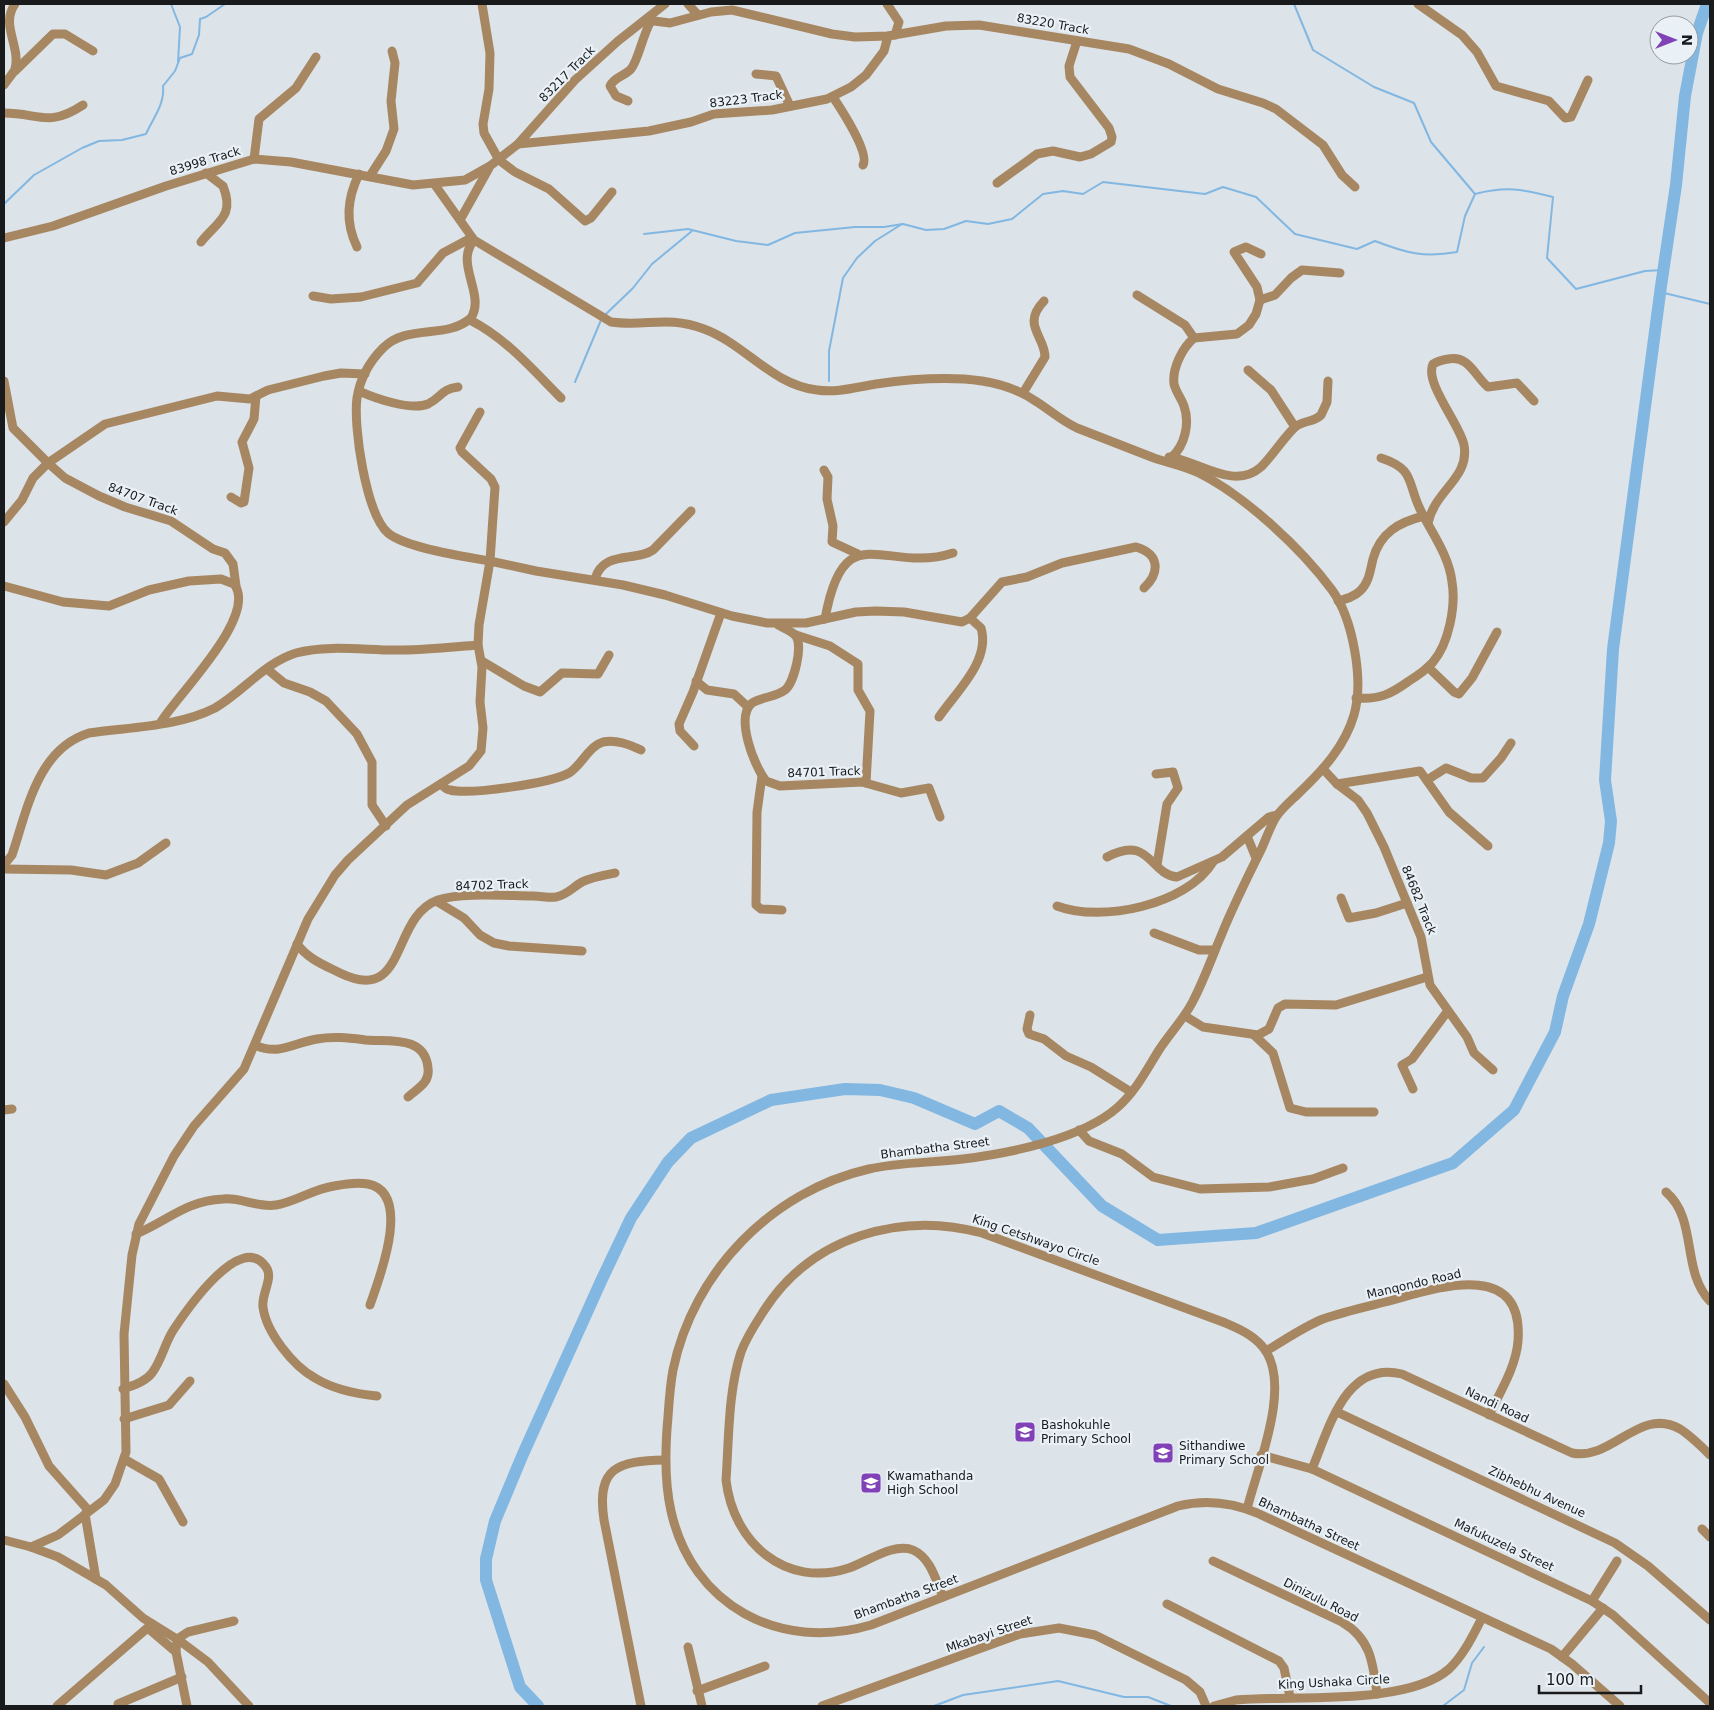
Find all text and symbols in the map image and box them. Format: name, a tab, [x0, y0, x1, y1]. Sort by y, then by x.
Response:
street label: 83220 Track	[1016, 11, 1090, 37]
north arrow	[1649, 15, 1699, 65]
text: N	[1679, 34, 1695, 46]
street label: 83217 Track	[536, 43, 598, 105]
street label: 83223 Track	[709, 88, 783, 110]
street label: 83998 Track	[168, 144, 242, 178]
street label: 84707 Track	[106, 480, 180, 518]
street label: 84701 Track	[787, 764, 861, 780]
street label: 84682 Track	[1399, 863, 1439, 937]
street label: 84702 Track	[455, 877, 529, 893]
street label: Bhambatha Street	[880, 1134, 991, 1162]
street label: King Cetshwayo Circle	[971, 1212, 1101, 1268]
street label: Manqondo Road	[1365, 1266, 1463, 1302]
street label: Nandi Road	[1463, 1384, 1531, 1426]
place label: Bashokuhle Primary School	[1041, 1418, 1131, 1446]
school or university icon: Bashokuhle Primary School	[1013, 1420, 1037, 1444]
place label: Sithandiwe Primary School	[1179, 1439, 1269, 1467]
school or university icon: Sithandiwe Primary School	[1151, 1441, 1175, 1465]
street label: Zibhebhu Avenue	[1486, 1463, 1588, 1521]
place label: Kwamathanda High School	[887, 1469, 973, 1497]
school or university icon: Kwamathanda High School	[859, 1471, 883, 1495]
street label: Bhambatha Street	[1256, 1494, 1362, 1554]
street label: Mafukuzela Street	[1452, 1516, 1556, 1574]
street label: Bhambatha Street	[852, 1572, 960, 1622]
street label: Dinizulu Road	[1281, 1575, 1361, 1625]
street label: Mkabayi Street	[944, 1613, 1034, 1655]
scale bar	[1539, 1662, 1642, 1694]
text: 100 m	[1546, 1671, 1594, 1689]
street label: King Ushaka Circle	[1278, 1672, 1390, 1692]

